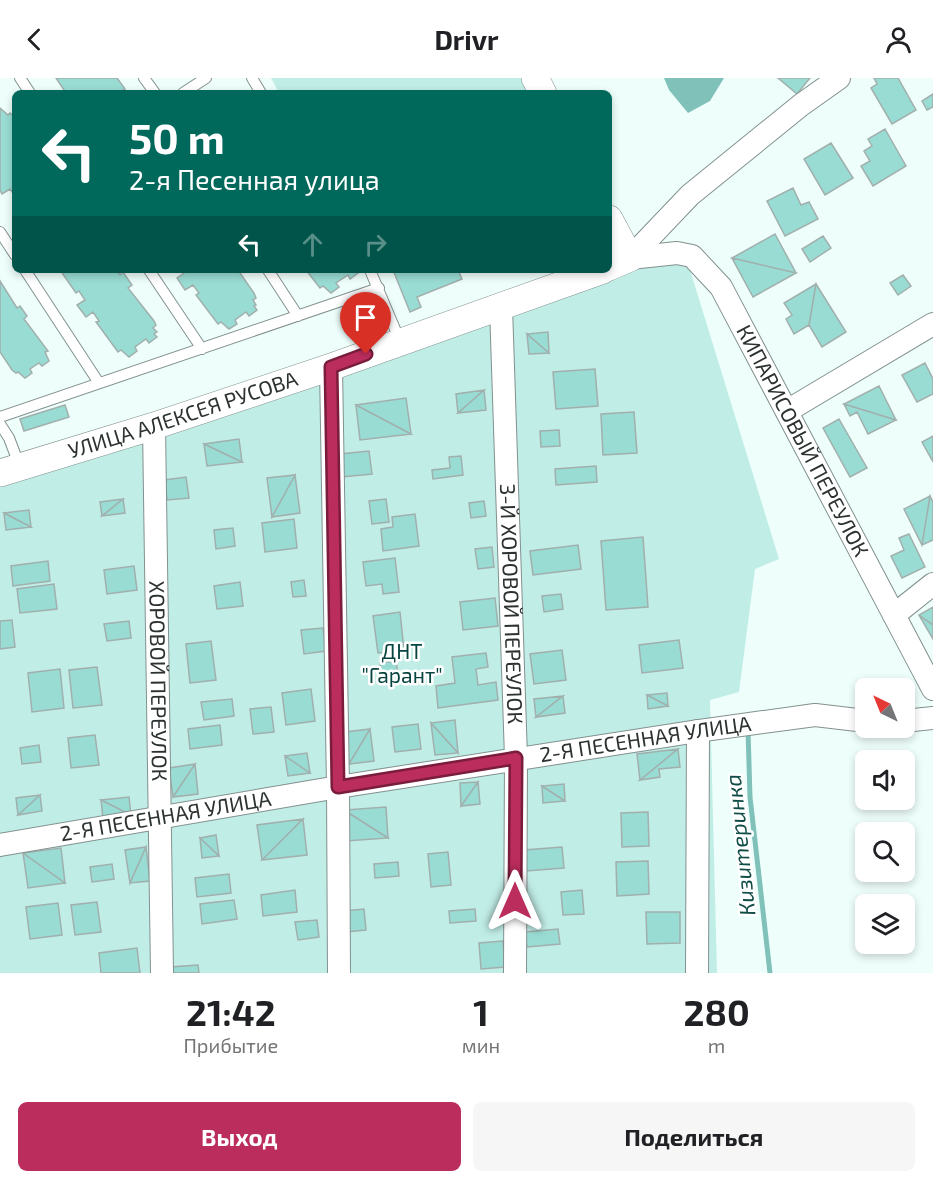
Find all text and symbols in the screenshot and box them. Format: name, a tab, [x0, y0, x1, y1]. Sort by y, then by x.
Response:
icon: back	[18, 23, 51, 56]
text: Drivr	[434, 23, 499, 55]
icon: person	[882, 23, 915, 56]
text: 50 m	[129, 112, 225, 162]
icon: left	[30, 114, 108, 192]
text: 2-я Песенная улица	[129, 163, 380, 195]
icon: left	[233, 228, 266, 261]
icon: ahead	[296, 228, 329, 261]
icon: right	[359, 228, 392, 261]
pin	[340, 292, 391, 354]
icon: arrive	[349, 301, 382, 334]
street label: КИПАРИСОВЫЙ ПЕРЕУЛОК	[732, 320, 875, 560]
street label: УЛИЦА АЛЕКСЕЯ РУСОВА	[65, 365, 301, 462]
street label: 3-Й ХОРОВОЙ ПЕРЕУЛОК	[496, 483, 529, 725]
street label: ХОРОВОЙ ПЕРЕУЛОК	[145, 581, 173, 781]
park label: ДНТ "Гарант"	[361, 638, 443, 687]
north arrow	[855, 678, 915, 738]
map controls	[855, 678, 915, 954]
street label: 2-Я ПЕСЕННАЯ УЛИЦА	[538, 710, 753, 766]
button: sound	[855, 750, 915, 810]
water label: Кизитеринка	[719, 773, 759, 917]
street label: 2-Я ПЕСЕННАЯ УЛИЦА	[58, 785, 273, 845]
button: search	[855, 822, 915, 882]
position arrow	[483, 869, 547, 933]
button: layers	[855, 894, 915, 954]
text: 21:42	[186, 990, 276, 1033]
text: 1	[473, 990, 489, 1033]
text: 280	[684, 990, 750, 1033]
text: Прибытие	[183, 1033, 278, 1057]
text: мин	[462, 1033, 500, 1057]
text: m	[708, 1033, 725, 1057]
button: Выход	[18, 1102, 461, 1171]
button: Поделиться	[473, 1102, 915, 1171]

